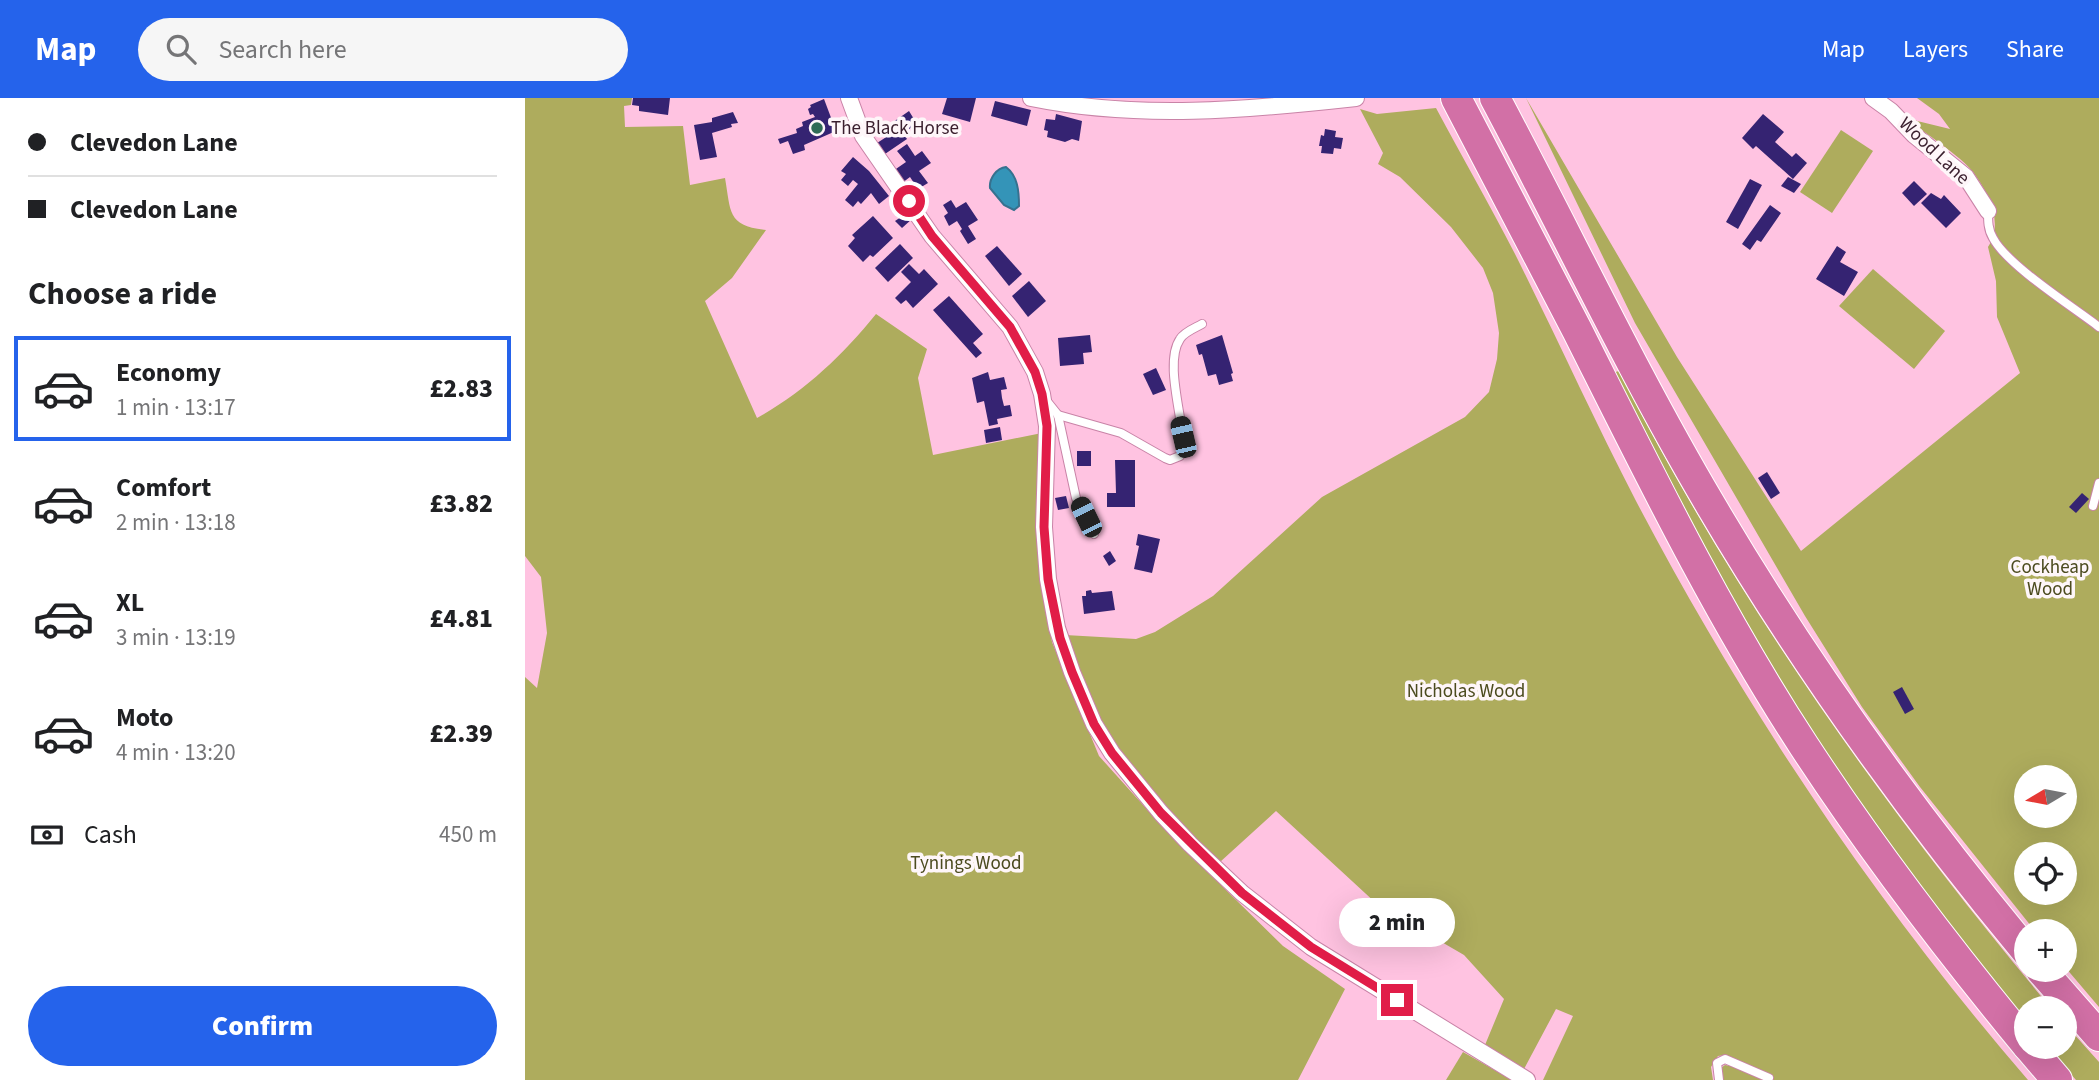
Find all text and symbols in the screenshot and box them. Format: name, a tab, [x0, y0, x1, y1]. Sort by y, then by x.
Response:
search box	[138, 18, 628, 81]
text: Map	[35, 26, 96, 73]
icon: search	[162, 30, 200, 68]
text: Search here	[218, 31, 347, 68]
text: Map	[1822, 32, 1865, 67]
text: Layers	[1903, 32, 1968, 67]
text: Share	[2006, 32, 2064, 67]
street label: Wood Lane	[1892, 111, 1976, 191]
place label: The Black Horse	[831, 115, 959, 142]
marker: The Black Horse	[809, 120, 825, 136]
text: Clevedon Lane	[70, 124, 238, 161]
route start	[893, 185, 925, 217]
text: Clevedon Lane	[70, 191, 238, 228]
text: Choose a ride	[28, 271, 217, 317]
text: Economy	[116, 354, 221, 391]
icon: car	[32, 357, 95, 420]
text: £2.83	[429, 370, 493, 407]
text: 1 min · 13:17	[116, 391, 236, 424]
car	[1169, 414, 1198, 460]
text: Comfort	[116, 469, 211, 506]
icon: car	[32, 472, 95, 535]
text: £3.82	[429, 485, 493, 522]
car	[1068, 494, 1105, 540]
text: 2 min · 13:18	[116, 506, 236, 539]
park label: Cockheap Wood	[2011, 554, 2089, 603]
text: XL	[116, 584, 144, 621]
icon: car	[32, 587, 95, 650]
text: £4.81	[429, 600, 493, 637]
text: 3 min · 13:19	[116, 621, 236, 654]
park label: Nicholas Wood	[1407, 678, 1525, 705]
text: Moto	[116, 699, 173, 736]
icon: car	[32, 702, 95, 765]
text: £2.39	[429, 715, 493, 752]
text: 4 min · 13:20	[116, 736, 236, 769]
north arrow	[2014, 765, 2077, 828]
map controls	[2014, 765, 2077, 1059]
icon: cash	[28, 816, 66, 854]
text: Cash	[84, 816, 137, 853]
text: 450 m	[439, 818, 497, 851]
button: locate	[2014, 842, 2077, 905]
park label: Tynings Wood	[910, 850, 1022, 877]
callout: 2 min	[1339, 898, 1455, 948]
text: 2 min	[1369, 906, 1425, 939]
button: +	[2014, 919, 2077, 982]
route end	[1381, 984, 1413, 1016]
button: Confirm	[28, 986, 497, 1066]
button: −	[2014, 996, 2077, 1059]

